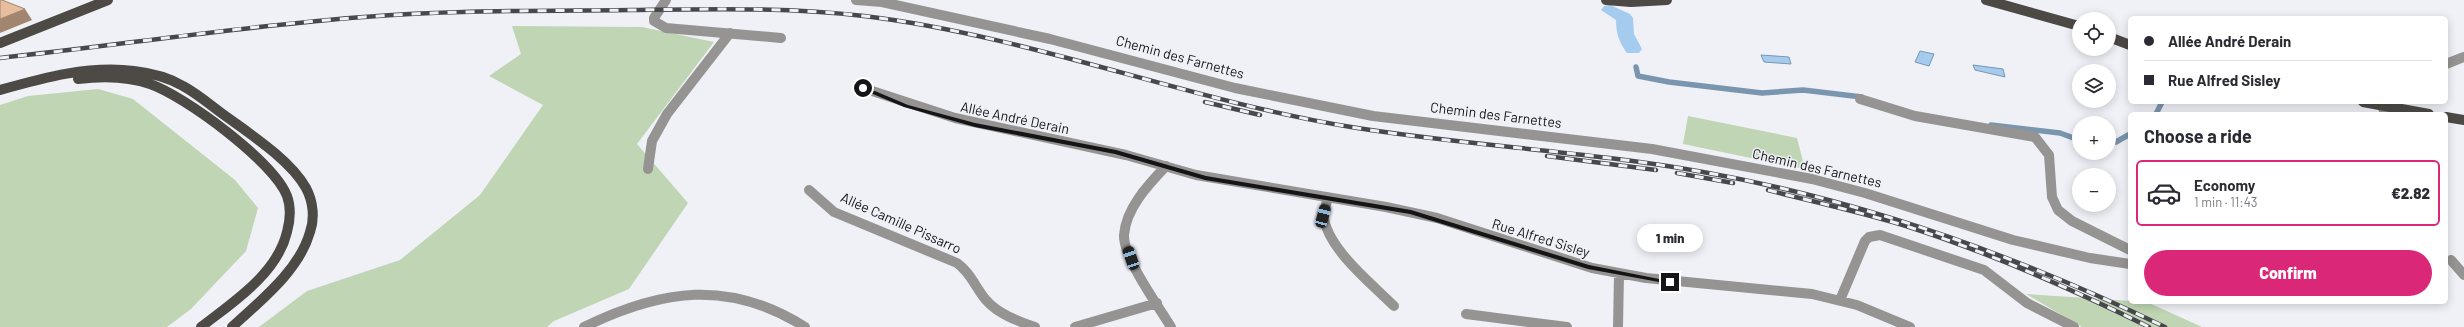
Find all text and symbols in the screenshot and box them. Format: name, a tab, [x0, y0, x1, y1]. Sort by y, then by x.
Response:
map controls	[2072, 12, 2116, 212]
button: locate	[2072, 12, 2116, 56]
street label: Chemin des Farnettes	[1114, 31, 1246, 82]
text: Allée André Derain	[2168, 32, 2291, 50]
button: layers	[2072, 64, 2116, 108]
text: Rue Alfred Sisley	[2168, 71, 2281, 89]
route start	[854, 79, 872, 97]
street label: Allée André Derain	[959, 98, 1071, 137]
street label: Chemin des Farnettes	[1429, 98, 1563, 131]
button: +	[2072, 116, 2116, 160]
text: Choose a ride	[2144, 125, 2252, 147]
street label: Chemin des Farnettes	[1751, 144, 1884, 191]
button: −	[2072, 168, 2116, 212]
icon: car	[2146, 175, 2182, 211]
text: Economy	[2194, 176, 2255, 194]
text: €2.82	[2391, 184, 2430, 202]
street label: Allée Camille Pissarro	[838, 188, 964, 257]
text: 1 min · 11:43	[2194, 194, 2258, 210]
car	[1314, 203, 1332, 229]
street label: Rue Alfred Sisley	[1490, 215, 1593, 261]
callout: 1 min	[1637, 224, 1703, 252]
text: 1 min	[1656, 230, 1684, 246]
car	[1121, 245, 1141, 271]
button: Confirm	[2144, 250, 2432, 296]
route end	[1661, 273, 1679, 291]

